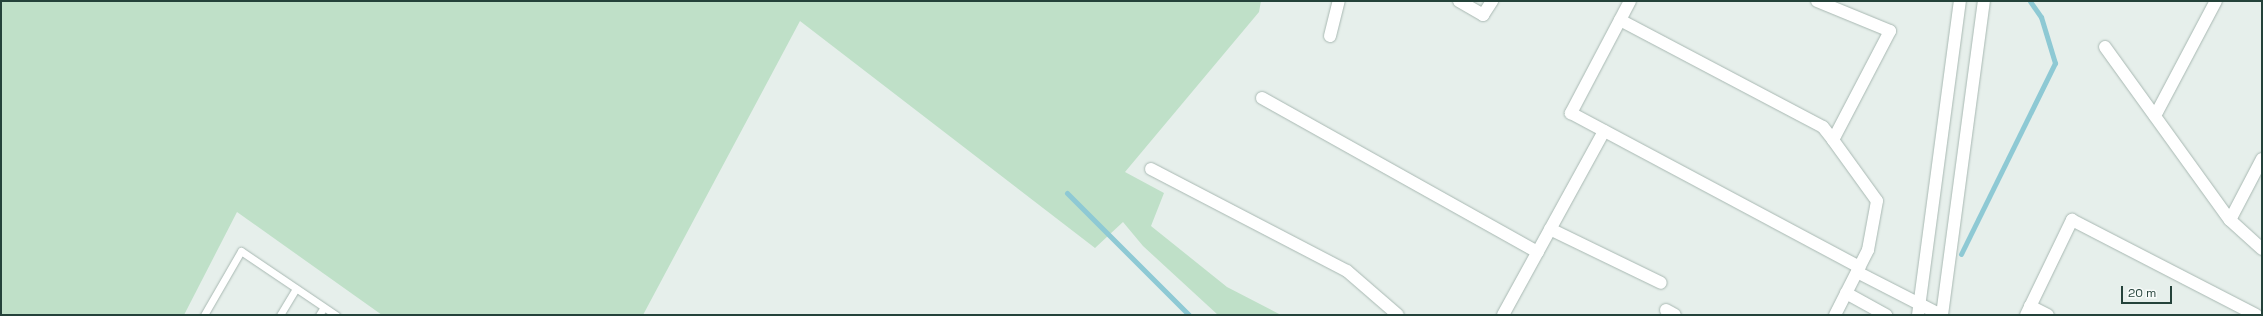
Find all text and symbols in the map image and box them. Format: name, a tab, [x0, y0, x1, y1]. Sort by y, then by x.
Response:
scale bar	[2123, 278, 2174, 304]
text: 20 m	[2128, 285, 2156, 301]

